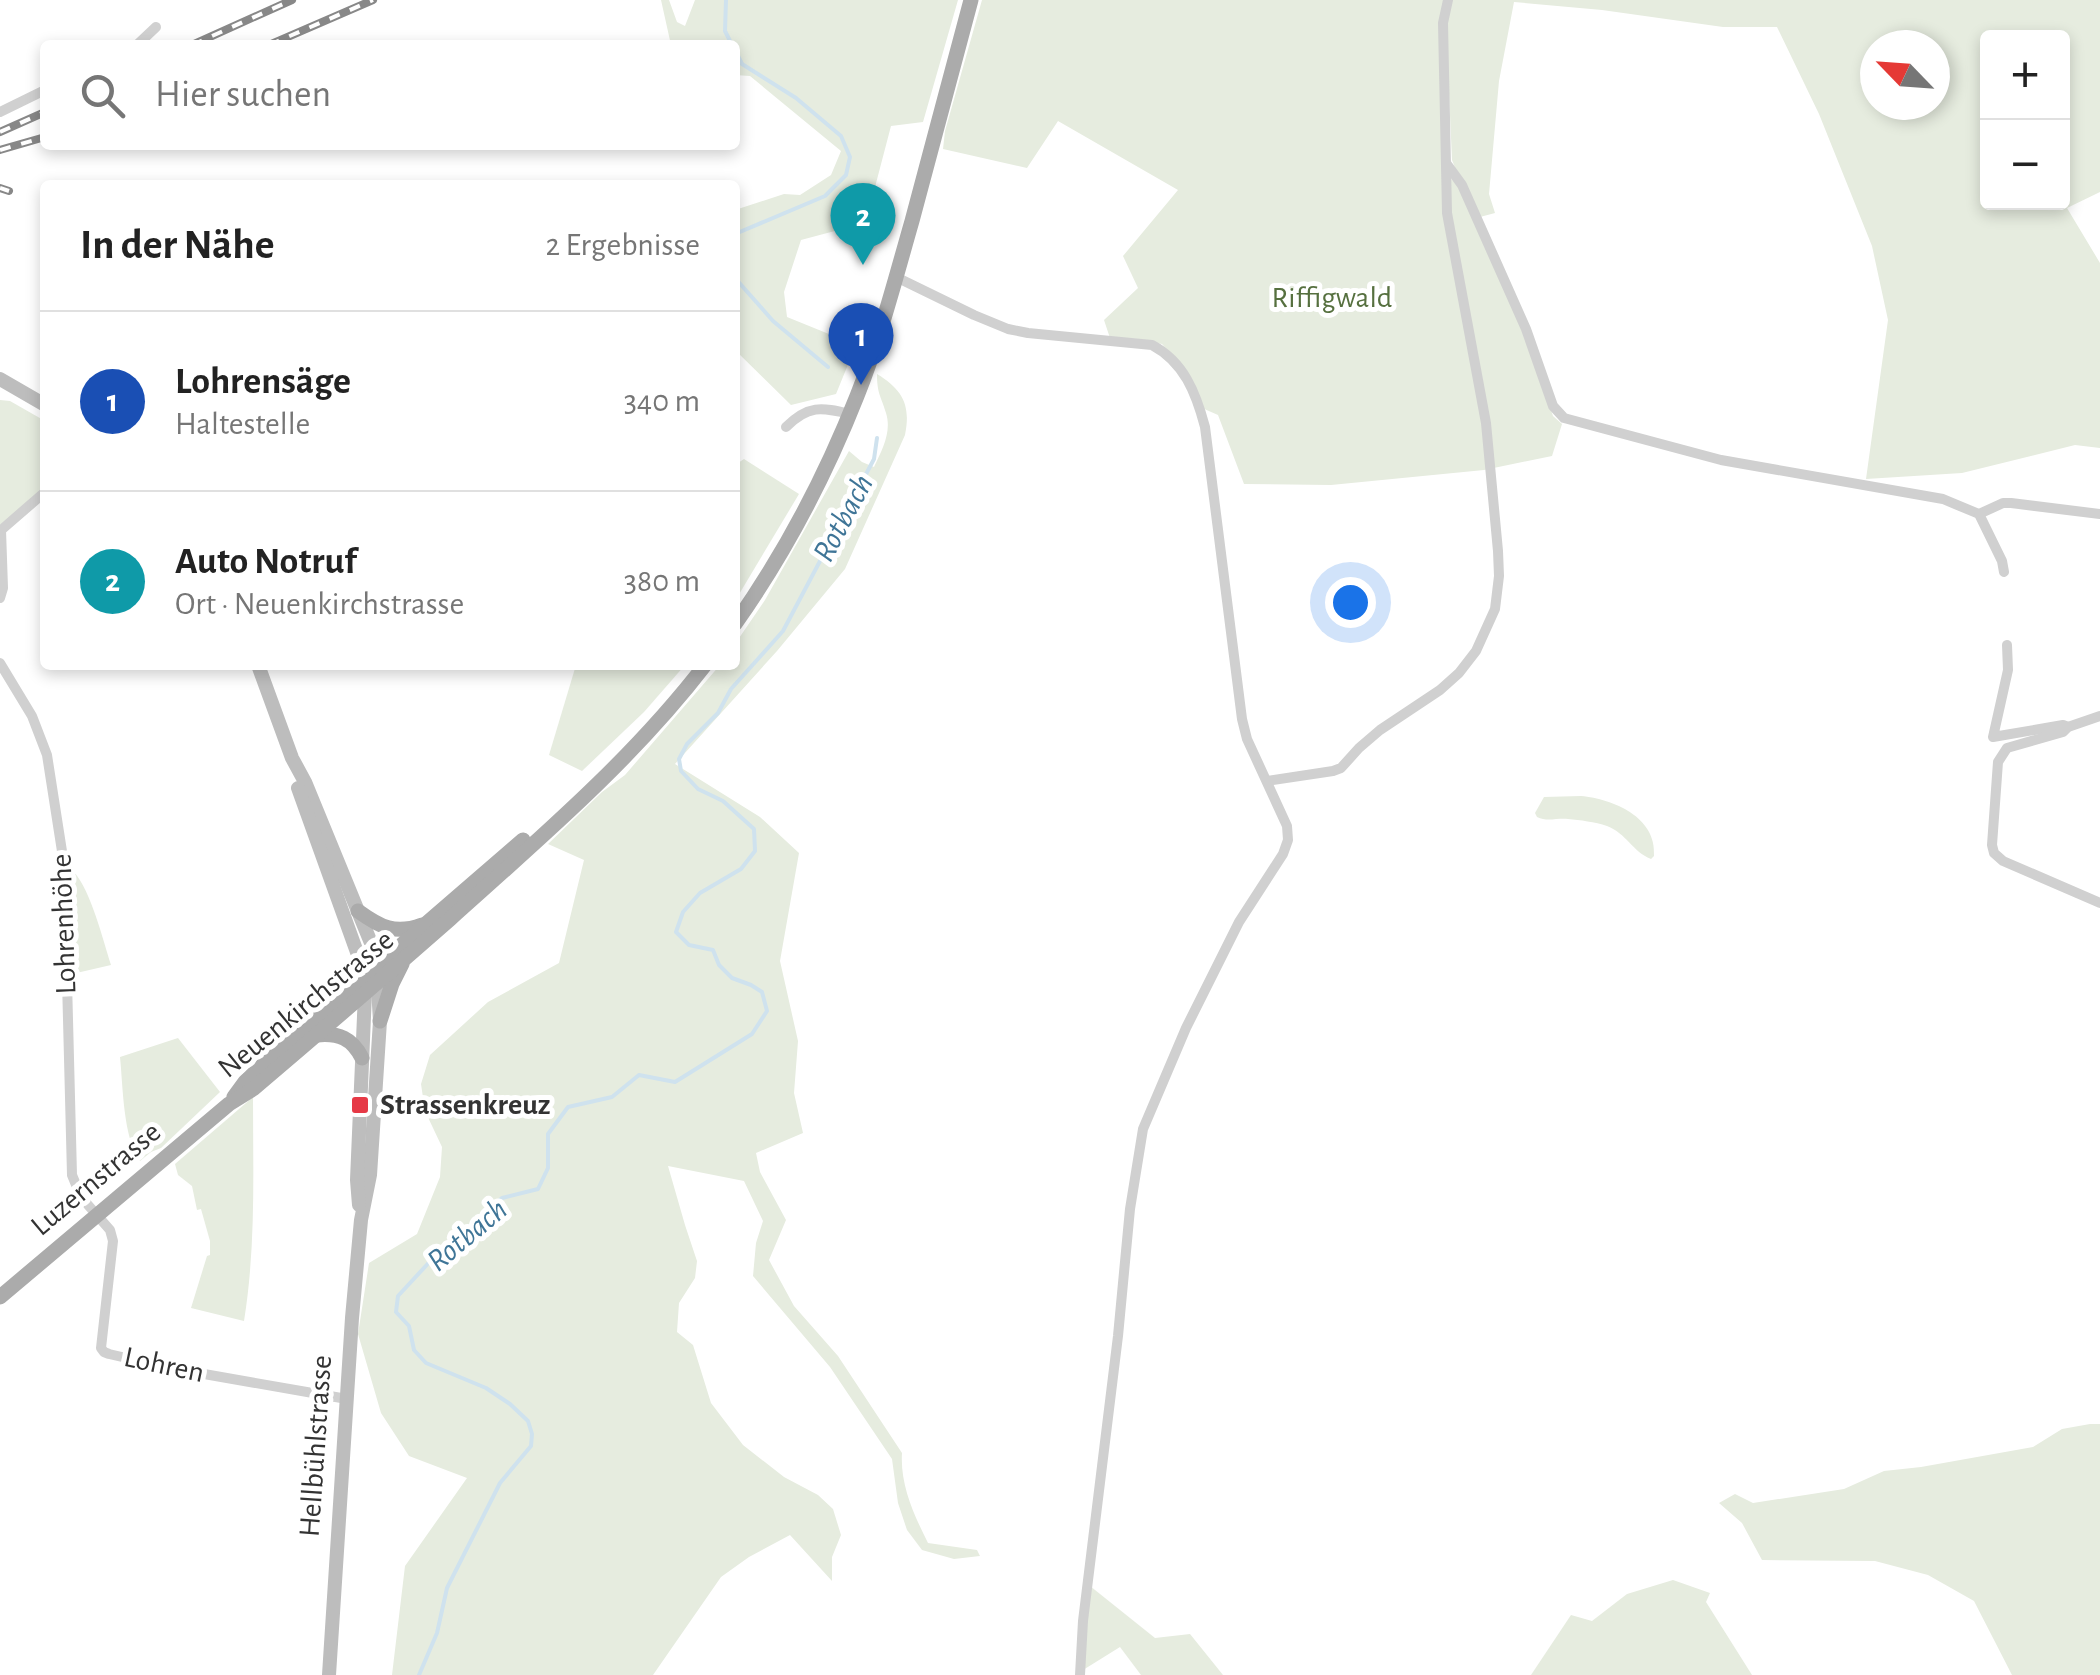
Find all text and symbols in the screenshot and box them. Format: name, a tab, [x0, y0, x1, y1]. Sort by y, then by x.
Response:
north arrow	[1860, 30, 1950, 120]
map controls	[1980, 30, 2070, 210]
button: +	[1980, 30, 2070, 120]
search box	[40, 40, 740, 150]
icon: search	[75, 68, 130, 123]
text: Hier suchen	[155, 76, 331, 114]
button: −	[1980, 120, 2070, 210]
pin: 2	[830, 182, 896, 265]
text: In der Nähe	[80, 224, 275, 266]
text: 2 Ergebnisse	[546, 229, 700, 261]
park label: Riffigwald	[1272, 283, 1392, 313]
pin: 1	[828, 302, 894, 385]
text: Lohrensäge	[175, 363, 351, 401]
text: 1	[107, 385, 118, 417]
text: 340 m	[624, 385, 700, 417]
text: Haltestelle	[175, 408, 310, 440]
water label: Rotbach	[807, 469, 879, 567]
text: Auto Notruf	[175, 543, 357, 581]
text: 2	[105, 565, 120, 597]
text: 380 m	[624, 565, 700, 597]
your location	[1325, 577, 1376, 628]
text: Ort · Neuenkirchstrasse	[175, 588, 464, 620]
street label: Lohrenhöhe	[47, 853, 81, 995]
street label: Neuenkirchstrasse	[213, 924, 399, 1084]
place label: Strassenkreuz	[380, 1090, 551, 1120]
marker: Strassenkreuz	[349, 1094, 371, 1116]
street label: Luzernstrasse	[26, 1117, 166, 1241]
water label: Rotbach	[421, 1193, 513, 1277]
street label: Lohren	[121, 1342, 207, 1388]
street label: Hellbühlstrasse	[295, 1354, 337, 1538]

